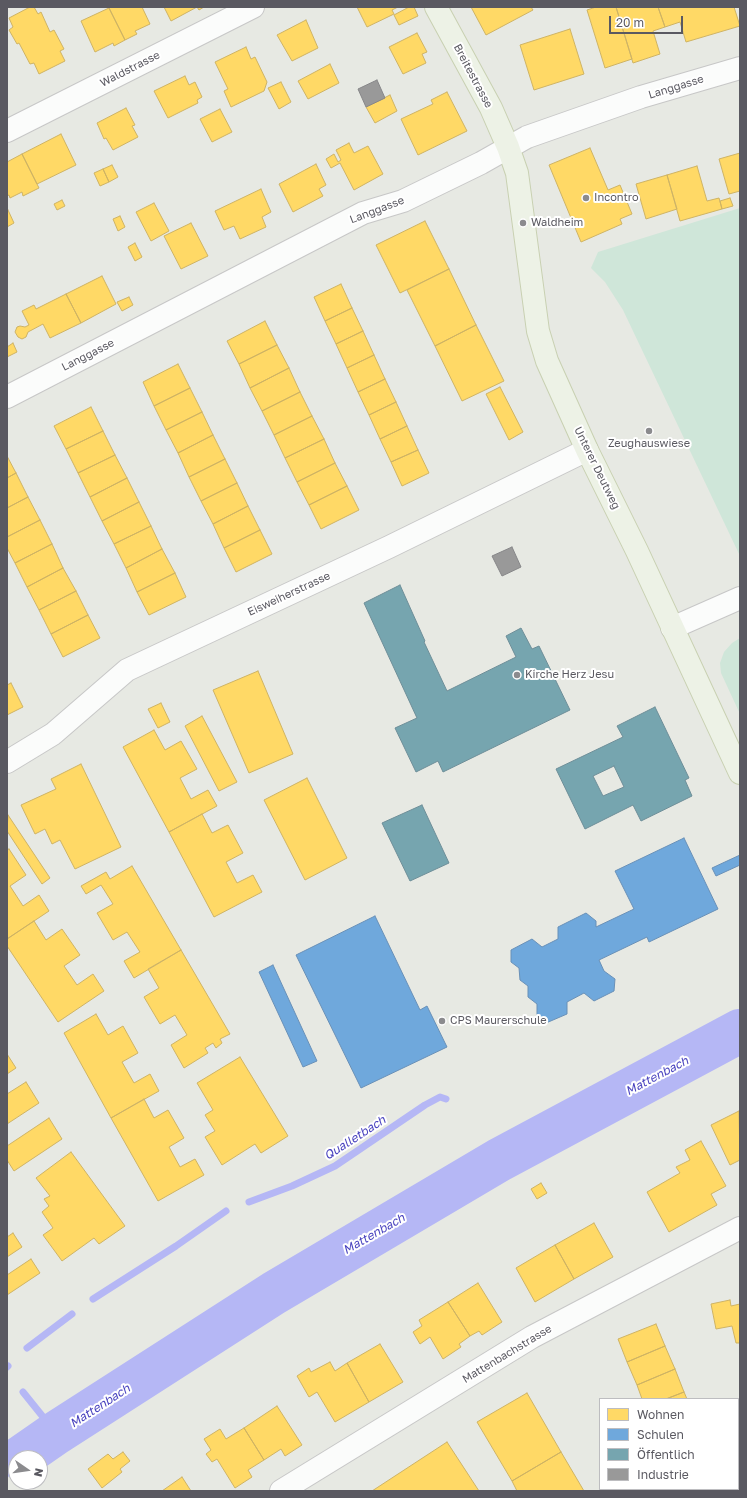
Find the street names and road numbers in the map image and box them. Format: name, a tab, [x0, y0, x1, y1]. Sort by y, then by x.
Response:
street label: Breitestrasse	[451, 42, 495, 110]
street label: Waldstrasse	[98, 48, 162, 90]
street label: Langgasse	[647, 72, 705, 102]
street label: Langgasse	[348, 194, 406, 226]
street label: Langgasse	[60, 336, 116, 374]
street label: Unterer Deutweg	[571, 425, 623, 511]
street label: Eisweiherstrasse	[246, 569, 332, 619]
street label: Mattenbachstrasse	[460, 1322, 554, 1386]

